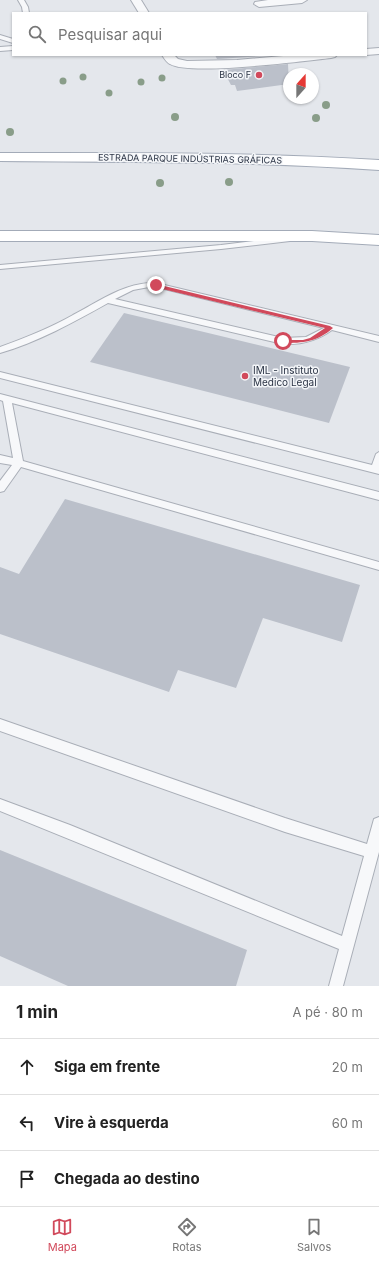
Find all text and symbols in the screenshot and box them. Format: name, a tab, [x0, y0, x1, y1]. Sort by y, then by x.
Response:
search box	[12, 12, 367, 56]
icon: search	[26, 23, 48, 45]
text: Pesquisar aqui	[58, 25, 162, 44]
north arrow	[283, 68, 319, 104]
place label: Bloco F	[219, 69, 251, 80]
marker: Bloco F	[254, 70, 264, 80]
street label: ESTRADA PARQUE INDÚSTRIAS GRÁFICAS	[98, 151, 282, 166]
route end	[147, 276, 165, 294]
route start	[274, 332, 292, 350]
place label: IML - Instituto Medico Legal	[253, 364, 319, 388]
marker: IML - Instituto Medico Legal	[240, 371, 250, 381]
text: 1 min	[16, 1002, 58, 1022]
text: A pé · 80 m	[292, 1004, 363, 1020]
icon: ahead	[16, 1056, 38, 1078]
text: Siga em frente	[54, 1057, 160, 1076]
text: 20 m	[332, 1059, 363, 1075]
icon: left	[16, 1112, 38, 1134]
text: Vire à esquerda	[54, 1113, 169, 1132]
text: 60 m	[332, 1115, 363, 1131]
icon: arrive	[16, 1168, 38, 1190]
text: Chegada ao destino	[54, 1169, 200, 1188]
tab: Mapa	[48, 1216, 77, 1254]
tab: Rotas	[172, 1216, 201, 1254]
tab: Salvos	[297, 1216, 331, 1254]

